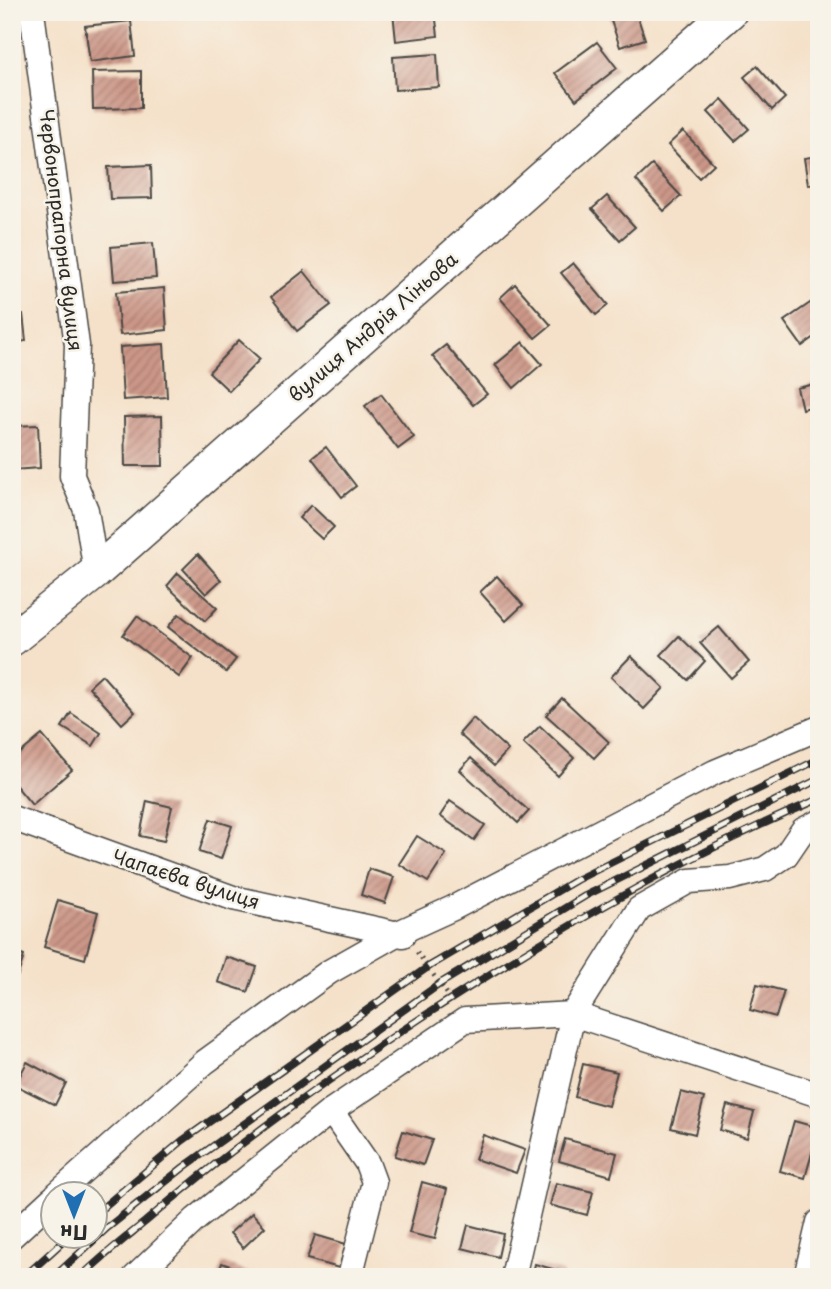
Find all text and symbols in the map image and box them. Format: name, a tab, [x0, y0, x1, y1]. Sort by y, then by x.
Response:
street label: Червонопрапорна вулиця	[33, 107, 91, 352]
street label: вулиця Андрія Ліньова	[281, 245, 463, 408]
street label: Чапаєва вулиця	[109, 841, 263, 915]
north arrow	[38, 1180, 108, 1250]
text: Пн	[60, 1219, 88, 1247]

